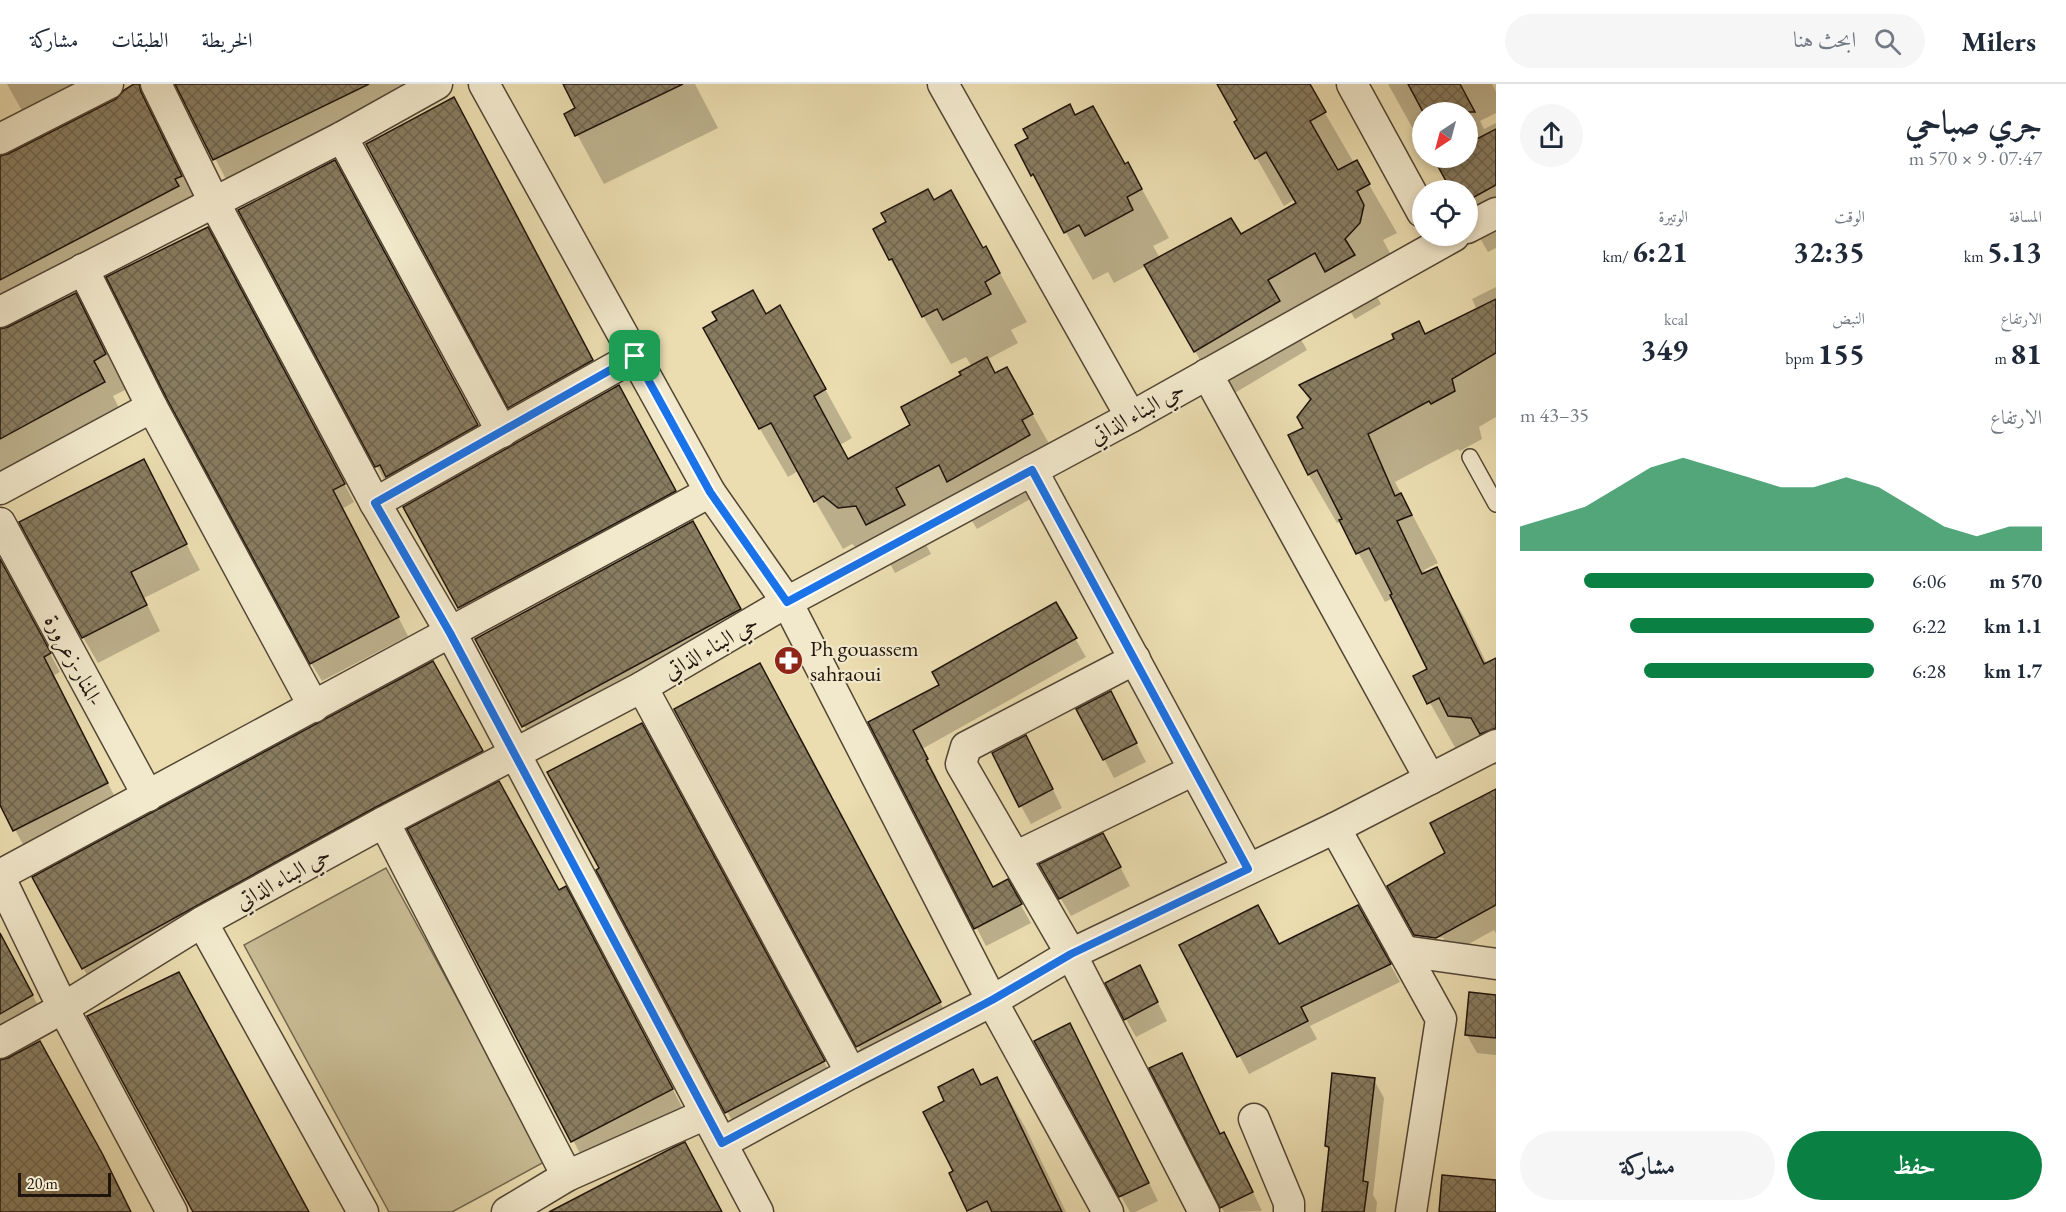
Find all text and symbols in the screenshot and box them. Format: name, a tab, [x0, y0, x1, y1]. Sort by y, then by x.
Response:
search box	[1505, 14, 1925, 68]
text: Milers	[1961, 23, 2036, 59]
text: ابحث هنا	[1793, 25, 1856, 54]
icon: search	[1871, 25, 1904, 58]
text: مشاركة	[30, 26, 78, 53]
text: الطبقات	[111, 26, 168, 53]
text: الخريطة	[201, 26, 253, 53]
text: جري صباحي	[1905, 101, 2042, 144]
north arrow	[1412, 102, 1478, 168]
map controls	[1412, 102, 1478, 246]
button: share	[1520, 104, 1583, 167]
text: 07:47 · 9 × 570 m	[1909, 145, 2042, 171]
button: locate	[1412, 180, 1478, 246]
text: الوتيرة	[1658, 206, 1688, 227]
text: الوقت	[1834, 206, 1865, 227]
text: المسافة	[2009, 206, 2042, 227]
text: 6:21	[1632, 232, 1688, 271]
text: 32:35	[1793, 232, 1865, 271]
text: 5.13	[1987, 232, 2042, 271]
text: /km	[1602, 246, 1632, 267]
text: km	[1964, 246, 1987, 267]
text: النبض	[1832, 308, 1865, 329]
text: الارتفاع	[2000, 308, 2042, 329]
text: kcal	[1664, 309, 1688, 330]
pin	[609, 330, 660, 381]
text: 349	[1640, 330, 1688, 369]
text: 155	[1817, 334, 1865, 373]
text: 81	[2010, 334, 2042, 373]
icon: arrive	[618, 339, 651, 372]
text: bpm	[1785, 348, 1817, 369]
text: m	[1995, 348, 2010, 369]
street label: حي البناء الذاتي	[1084, 375, 1192, 455]
text: 35–43 m	[1520, 402, 1589, 428]
text: الارتفاع	[1990, 404, 2042, 430]
text: 6:06	[1912, 568, 1946, 594]
text: 570 m	[1989, 568, 2042, 594]
street label: حي البناء الذاتي	[658, 608, 766, 689]
street label: المنار-زعرورة-	[37, 609, 110, 711]
text: 6:22	[1912, 613, 1946, 639]
text: 1.1 km	[1984, 613, 2042, 639]
place label: Ph gouassem sahraoui	[810, 634, 919, 688]
pharmacy icon: Ph gouassem sahraoui	[773, 645, 805, 677]
text: 6:28	[1912, 658, 1946, 684]
text: 1.7 km	[1984, 658, 2042, 684]
street label: حي البناء الذاتي	[230, 840, 338, 920]
button: مشاركة	[1520, 1131, 1775, 1200]
button: حفظ	[1787, 1131, 2042, 1200]
scale bar	[18, 1170, 111, 1198]
text: 20 m	[27, 1173, 58, 1194]

